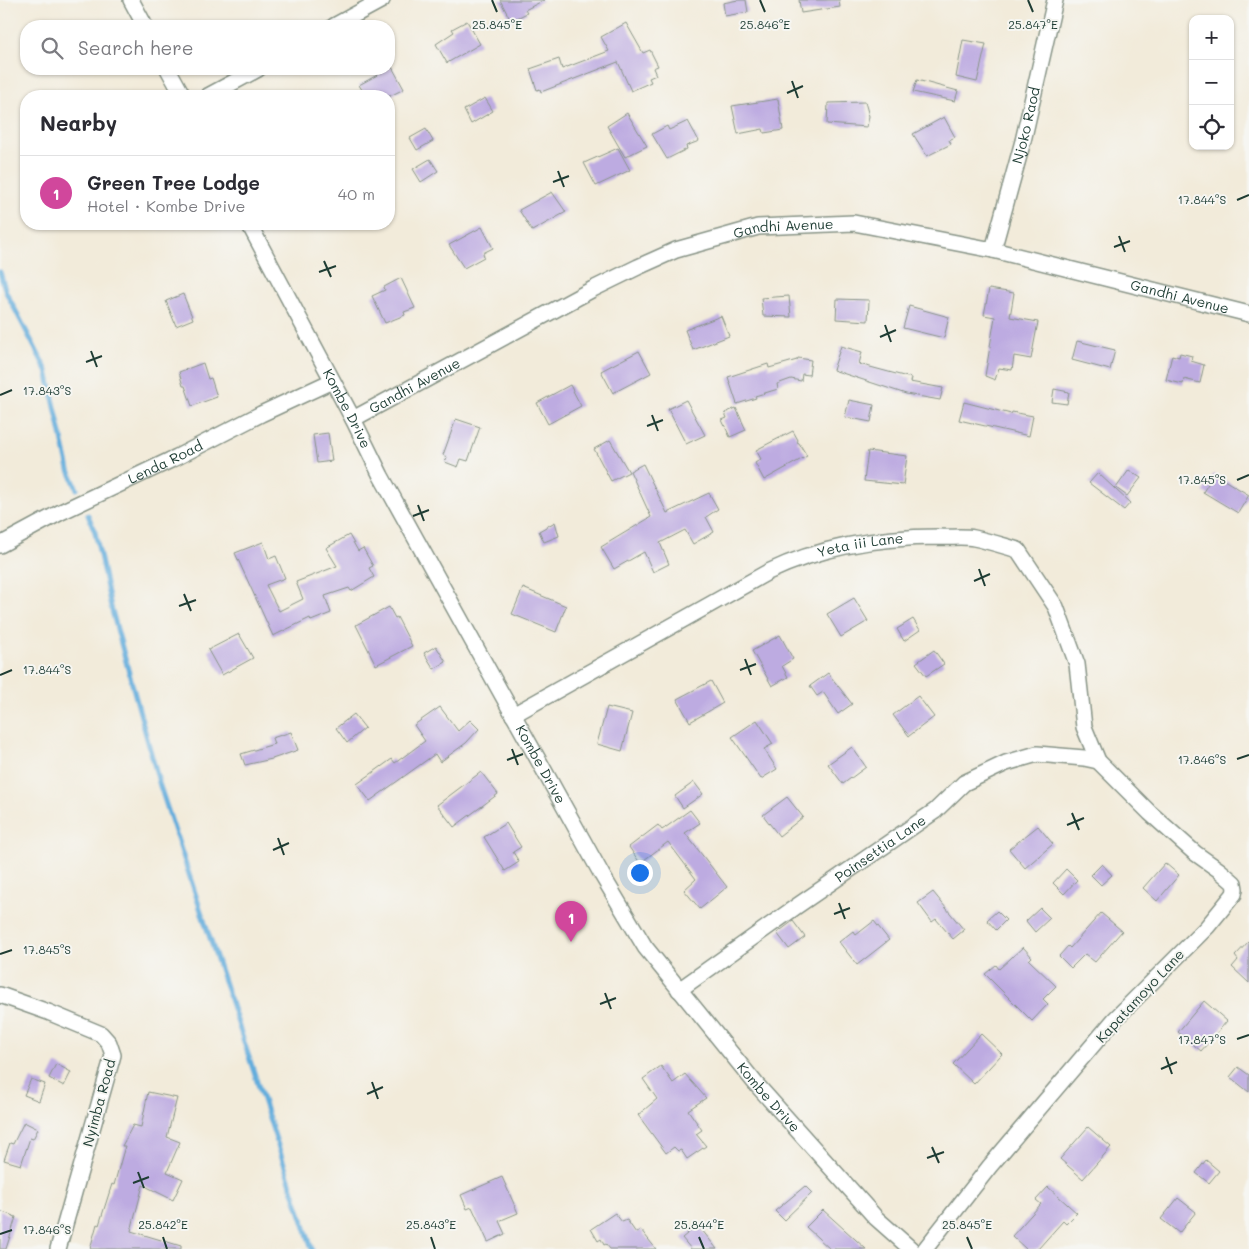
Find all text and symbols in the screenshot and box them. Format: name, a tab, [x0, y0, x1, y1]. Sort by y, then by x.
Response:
map controls	[1189, 15, 1234, 150]
button: +	[1189, 15, 1234, 60]
text: 25.845°E	[472, 16, 522, 32]
text: 25.846°E	[740, 16, 790, 32]
text: 25.847°E	[1008, 16, 1058, 32]
search box	[20, 20, 395, 75]
icon: search	[38, 34, 66, 62]
text: Search here	[78, 35, 194, 60]
button: −	[1189, 60, 1234, 105]
street label: Njoko Raod	[1007, 85, 1044, 166]
button: locate	[1189, 105, 1234, 150]
text: Nearby	[40, 109, 117, 136]
text: Green Tree Lodge	[87, 170, 260, 195]
text: 1	[52, 183, 60, 204]
text: 40 m	[338, 183, 375, 204]
text: 17.844°S	[1178, 191, 1226, 207]
text: Hotel · Kombe Drive	[87, 195, 246, 216]
street label: Gandhi Avenue	[731, 214, 834, 242]
street label: Gandhi Avenue	[1129, 275, 1231, 318]
street label: Gandhi Avenue	[365, 353, 463, 418]
street label: Kombe Drive	[319, 365, 376, 451]
text: 17.843°S	[23, 382, 71, 398]
street label: Lenda Road	[125, 435, 206, 488]
text: 17.845°S	[1178, 471, 1226, 487]
street label: Yeta iii Lane	[815, 528, 904, 562]
text: 17.844°S	[23, 661, 71, 677]
street label: Kombe Drive	[512, 721, 570, 807]
text: 17.846°S	[1178, 751, 1226, 767]
street label: Poinsettia Lane	[831, 810, 929, 886]
your location	[627, 860, 653, 886]
pin: 1	[555, 901, 587, 942]
text: 17.845°S	[23, 941, 71, 957]
street label: Kapatamoyo Lane	[1091, 945, 1188, 1047]
text: 17.847°S	[1178, 1031, 1226, 1047]
street label: Nyimba Road	[78, 1057, 119, 1149]
street label: Kombe Drive	[733, 1058, 805, 1136]
text: 25.842°E	[138, 1216, 188, 1232]
text: 25.843°E	[406, 1216, 456, 1232]
text: 25.844°E	[674, 1216, 724, 1232]
text: 25.845°E	[942, 1216, 992, 1232]
text: 17.846°S	[23, 1221, 71, 1237]

